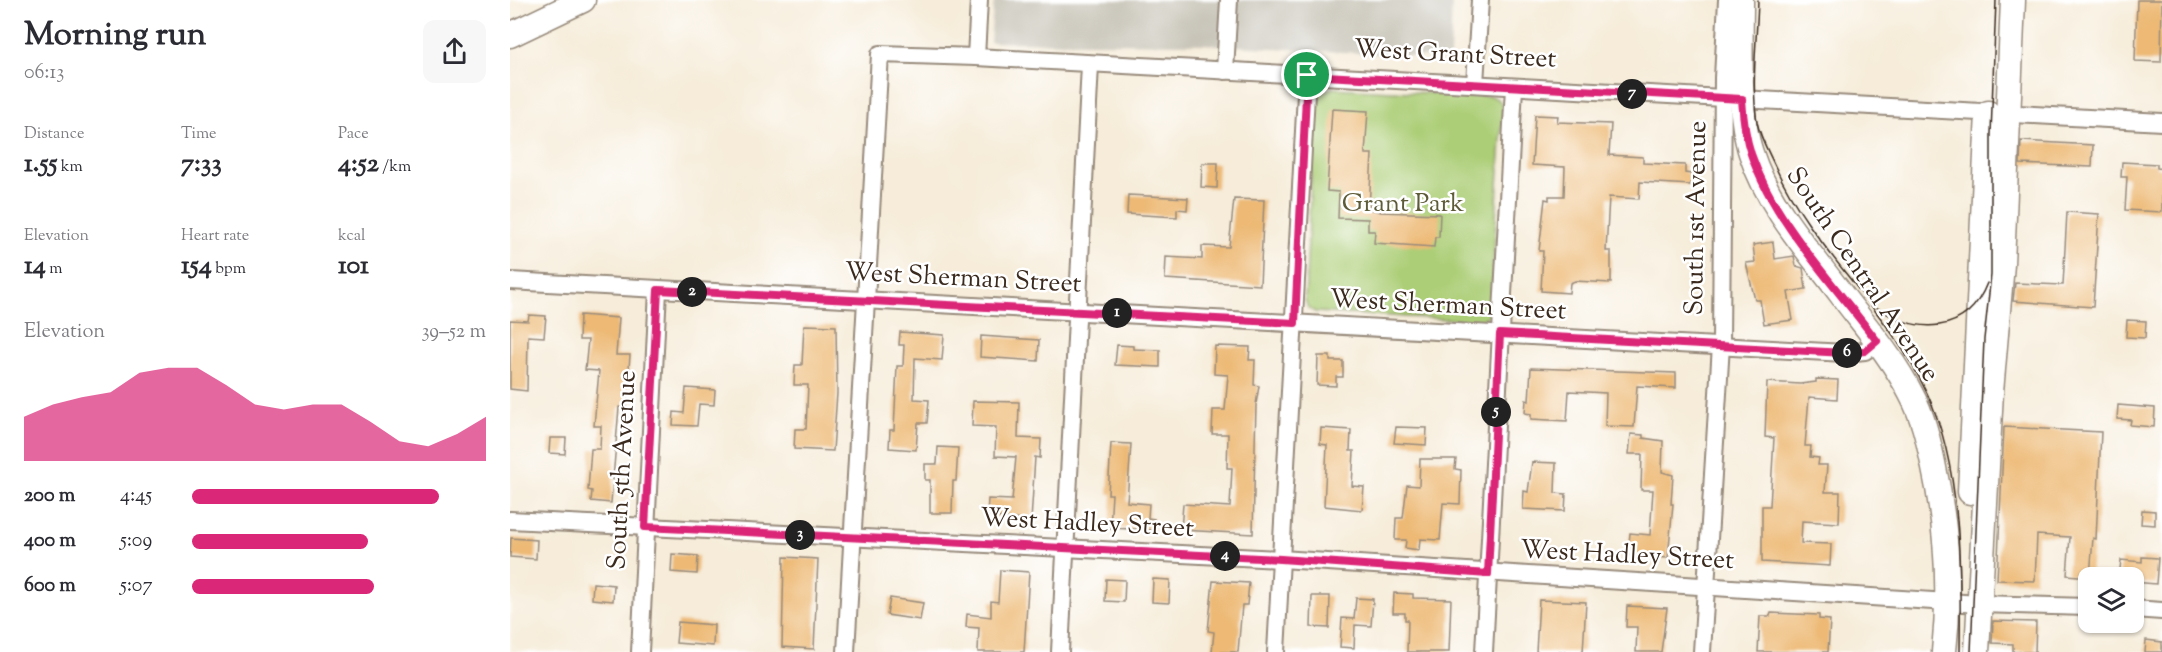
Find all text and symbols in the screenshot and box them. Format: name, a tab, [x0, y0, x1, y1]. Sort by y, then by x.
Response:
text: Morning run	[24, 12, 206, 60]
button: share	[423, 20, 486, 83]
street label: West Grant Street	[1353, 31, 1557, 79]
pin	[1281, 49, 1332, 100]
icon: arrive	[1290, 58, 1323, 91]
text: 06:13	[24, 59, 64, 88]
pin: 7	[1617, 79, 1647, 109]
text: 7	[1628, 82, 1636, 105]
street label: South 1st Avenue	[1677, 120, 1717, 316]
text: Distance	[24, 123, 84, 146]
text: Time	[181, 123, 217, 146]
text: Pace	[338, 123, 369, 146]
text: 1.55	[24, 146, 57, 183]
text: 7:33	[181, 146, 222, 183]
text: 4:52	[338, 146, 379, 183]
text: km	[57, 156, 83, 179]
text: /km	[379, 156, 411, 179]
street label: South Central Avenue	[1776, 160, 1948, 390]
park label: Grant Park	[1342, 186, 1464, 223]
text: Elevation	[24, 225, 89, 248]
text: Heart rate	[181, 225, 249, 248]
text: kcal	[338, 225, 366, 248]
text: 14	[24, 248, 46, 285]
text: 154	[181, 248, 212, 285]
text: 101	[338, 248, 369, 285]
street label: West Sherman Street	[844, 254, 1082, 304]
text: m	[46, 258, 63, 281]
text: bpm	[212, 258, 246, 281]
pin: 2	[677, 277, 707, 307]
text: 2	[688, 280, 696, 303]
street label: West Sherman Street	[1329, 281, 1567, 331]
pin: 1	[1102, 298, 1132, 328]
text: 1	[1114, 301, 1120, 324]
text: Elevation	[24, 318, 105, 347]
text: 39–52 m	[421, 318, 486, 347]
pin: 6	[1832, 338, 1862, 368]
text: 6	[1843, 341, 1851, 364]
street label: South 5th Avenue	[599, 369, 647, 571]
pin: 5	[1481, 397, 1511, 427]
text: 5	[1493, 400, 1499, 423]
text: 200 m	[24, 482, 75, 511]
text: 4:45	[120, 482, 152, 511]
street label: West Hadley Street	[979, 500, 1195, 548]
pin: 3	[785, 520, 815, 550]
text: 3	[797, 523, 803, 546]
text: 400 m	[24, 527, 76, 556]
text: 5:09	[120, 527, 152, 556]
street label: West Hadley Street	[1519, 532, 1735, 580]
pin: 4	[1210, 541, 1240, 571]
text: 4	[1221, 544, 1229, 567]
map controls	[2078, 567, 2144, 633]
button: layers	[2078, 567, 2144, 633]
text: 600 m	[24, 572, 76, 601]
text: 5:07	[120, 572, 152, 601]

